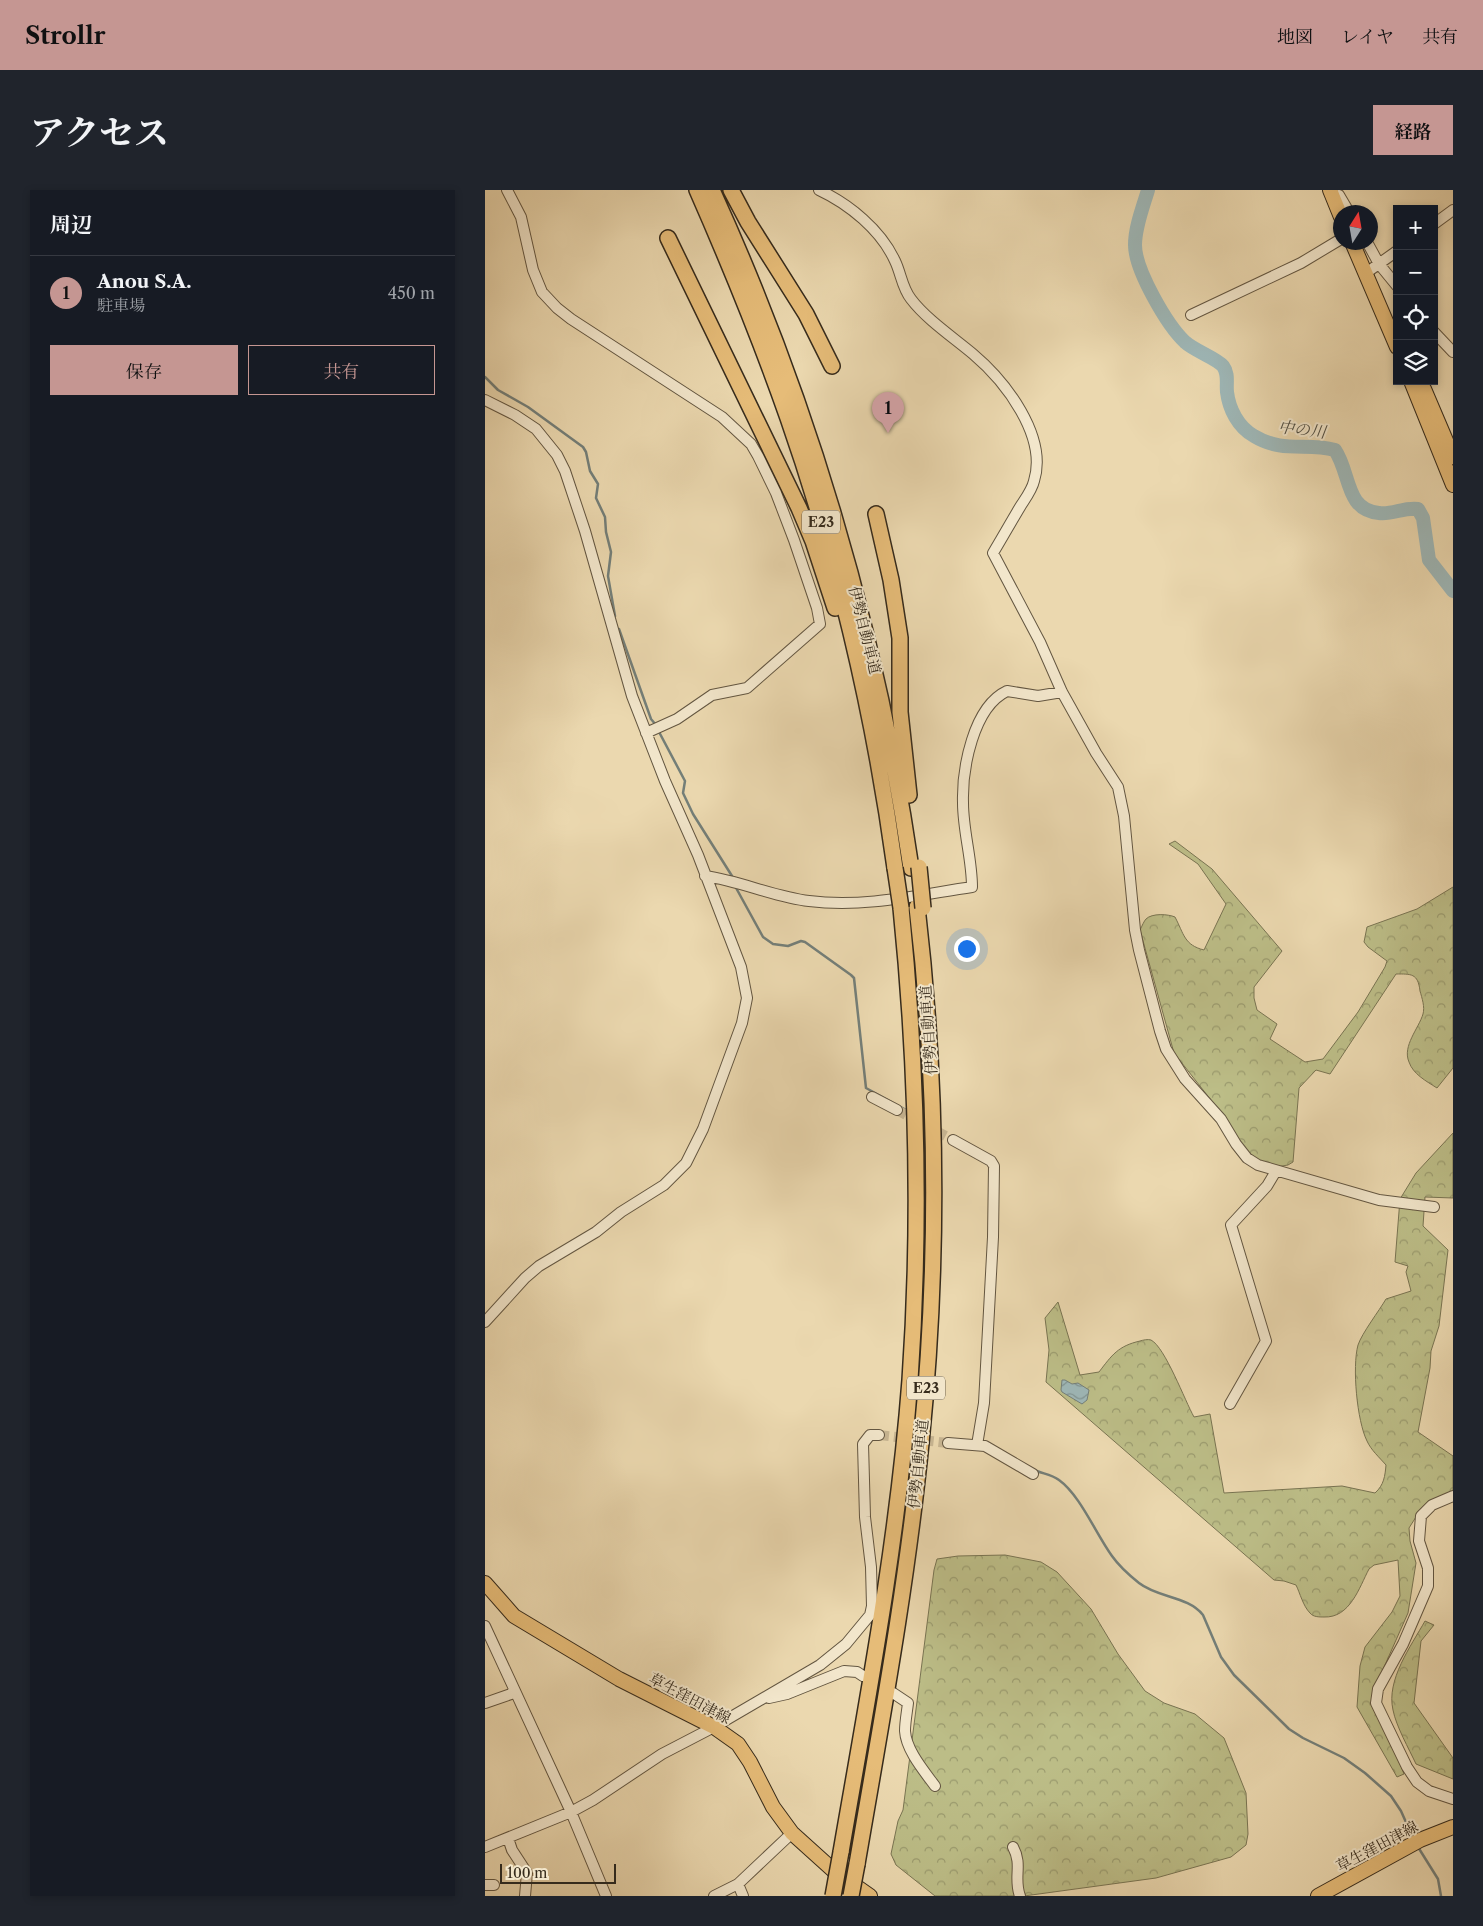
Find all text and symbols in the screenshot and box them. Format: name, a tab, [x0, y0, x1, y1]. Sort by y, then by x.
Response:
text: Strollr	[25, 21, 105, 50]
text: 地図	[1277, 26, 1313, 48]
text: レイヤ	[1341, 26, 1394, 48]
text: 共有	[1422, 26, 1458, 48]
button: 経路	[1373, 105, 1453, 155]
text: アクセス	[30, 111, 169, 154]
north arrow	[1333, 205, 1378, 250]
map controls	[1393, 205, 1438, 385]
button: +	[1393, 205, 1438, 250]
text: 周辺	[50, 212, 92, 237]
button: −	[1393, 250, 1438, 295]
text: Anou S.A.	[97, 270, 192, 293]
text: 1	[62, 283, 70, 303]
text: 450 m	[388, 283, 435, 303]
text: 駐車場	[97, 295, 145, 315]
button: locate	[1393, 295, 1438, 340]
button: layers	[1393, 340, 1438, 385]
button: 保存	[50, 345, 238, 395]
button: 共有	[248, 345, 435, 395]
pin: 1	[872, 392, 904, 433]
water label: 中の川	[1277, 416, 1329, 442]
road number: E23	[802, 511, 840, 534]
street label: 伊勢自動車道	[845, 584, 885, 676]
your location	[954, 936, 980, 962]
street label: 伊勢自動車道	[915, 984, 941, 1076]
road number: E23	[907, 1376, 945, 1400]
street label: 伊勢自動車道	[904, 1418, 932, 1510]
street label: 草生窪田津線	[646, 1668, 734, 1728]
street label: 草生窪田津線	[1333, 1816, 1421, 1876]
scale bar	[500, 1861, 616, 1884]
text: 100 m	[507, 1864, 547, 1882]

